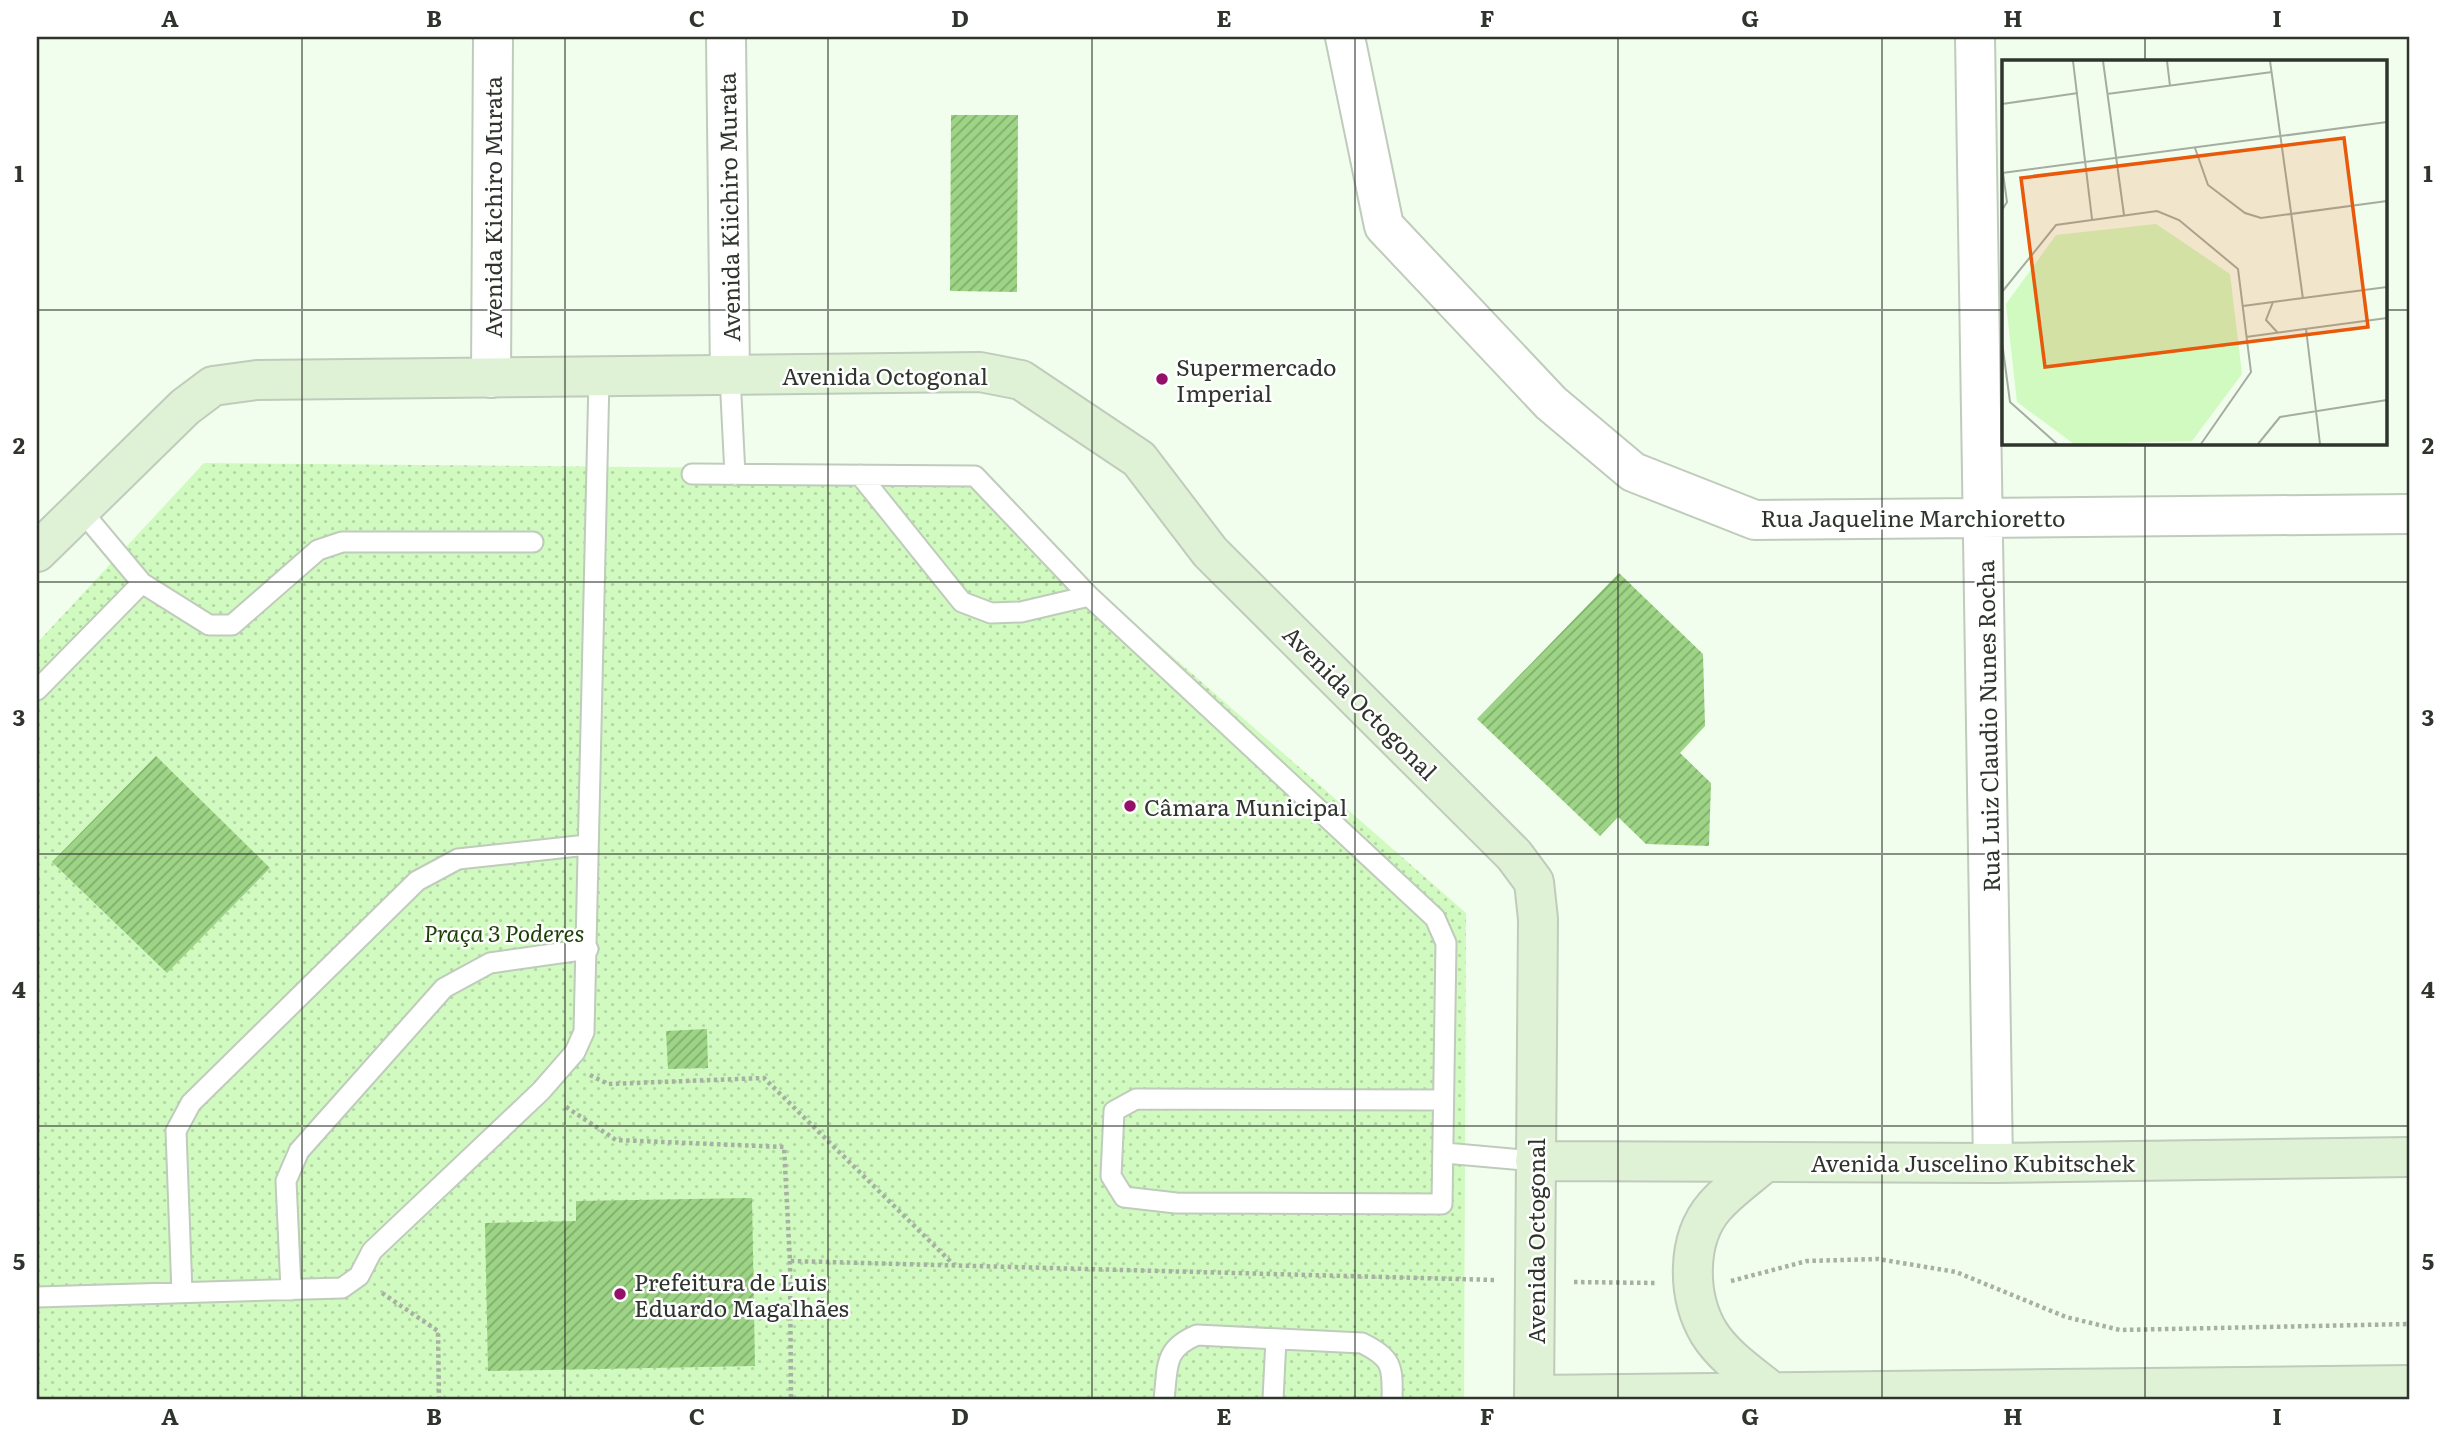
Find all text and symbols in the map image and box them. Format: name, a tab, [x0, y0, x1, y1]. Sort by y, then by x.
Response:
text: A	[161, 0, 179, 34]
text: B	[426, 0, 442, 34]
text: C	[689, 0, 705, 34]
text: D	[951, 0, 969, 34]
text: E	[1216, 0, 1232, 34]
text: F	[1480, 0, 1495, 34]
text: G	[1741, 0, 1759, 34]
text: H	[2003, 0, 2023, 34]
text: I	[2272, 0, 2282, 34]
inset map	[2002, 60, 2388, 444]
street label: Avenida Kiichiro Murata	[709, 71, 747, 342]
street label: Avenida Kichiro Murata	[475, 75, 509, 338]
text: 1	[14, 155, 24, 189]
text: 1	[2423, 155, 2433, 189]
place label: Supermercado Imperial	[1176, 349, 1336, 409]
street label: Avenida Octogonal	[782, 358, 988, 392]
marker: Supermercado Imperial	[1154, 371, 1170, 387]
text: 2	[13, 427, 25, 461]
text: 2	[2422, 427, 2434, 461]
street label: Rua Jaqueline Marchioretto	[1760, 500, 2066, 534]
street label: Rua Luiz Claudio Nunes Rocha	[1967, 559, 2007, 892]
street label: Avenida Octogonal	[1276, 617, 1446, 787]
text: 3	[13, 699, 25, 733]
text: 3	[2422, 699, 2434, 733]
place label: Câmara Municipal	[1144, 789, 1347, 823]
marker: Câmara Municipal	[1122, 798, 1138, 814]
park label: Praça 3 Poderes	[424, 915, 584, 949]
text: 4	[12, 971, 26, 1005]
text: 4	[2421, 971, 2435, 1005]
street label: Avenida Octogonal	[1518, 1138, 1552, 1344]
street label: Avenida Juscelino Kubitschek	[1811, 1145, 2136, 1179]
text: 5	[13, 1243, 25, 1277]
text: 5	[2422, 1243, 2434, 1277]
place label: Prefeitura de Luis Eduardo Magalhães	[634, 1264, 849, 1324]
marker: Prefeitura de Luis Eduardo Magalhães	[612, 1286, 628, 1302]
text: A	[161, 1398, 179, 1432]
text: B	[426, 1398, 442, 1432]
text: C	[689, 1398, 705, 1432]
text: D	[951, 1398, 969, 1432]
text: E	[1216, 1398, 1232, 1432]
text: F	[1480, 1398, 1495, 1432]
text: G	[1741, 1398, 1759, 1432]
text: H	[2003, 1398, 2023, 1432]
text: I	[2272, 1398, 2282, 1432]

